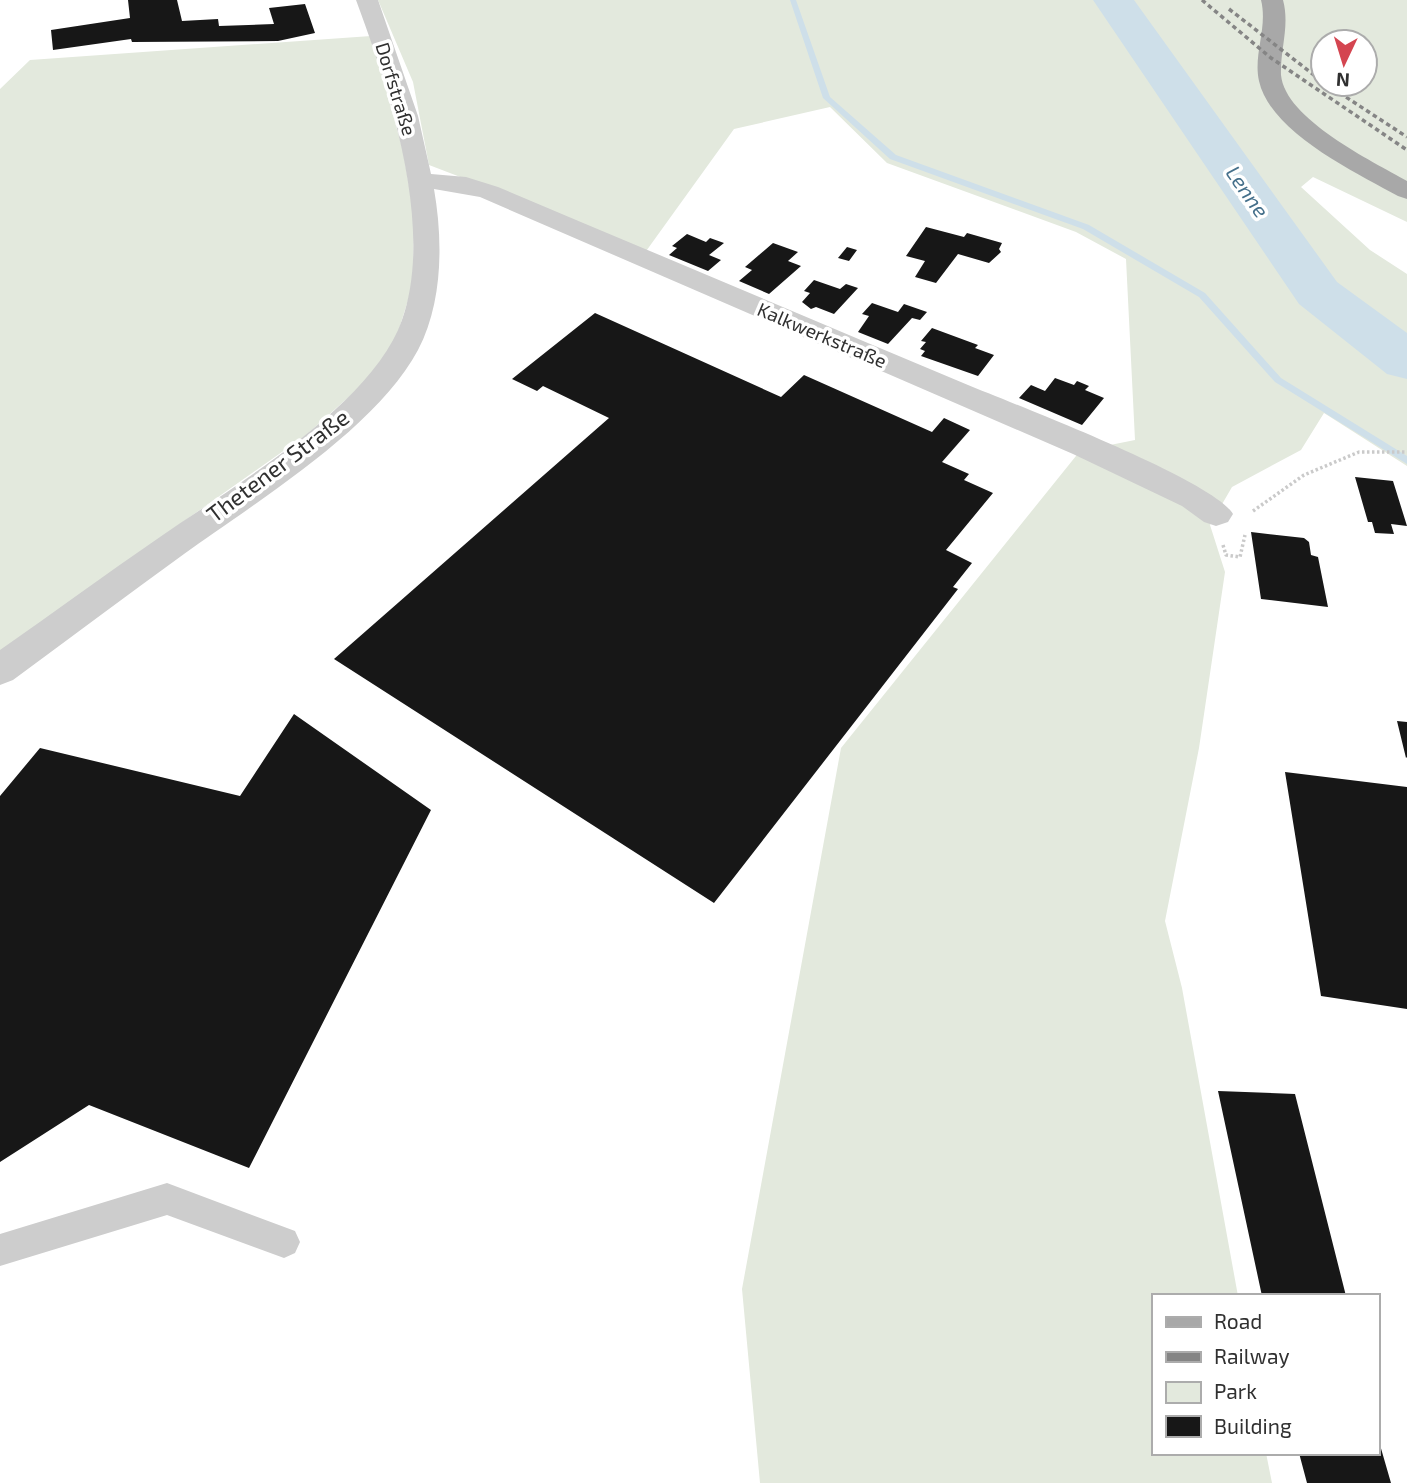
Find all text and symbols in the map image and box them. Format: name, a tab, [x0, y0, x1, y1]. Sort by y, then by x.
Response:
north arrow	[1309, 28, 1379, 98]
street label: Dorfstraße	[371, 39, 422, 138]
text: N	[1335, 69, 1350, 92]
water label: Lenne	[1222, 160, 1275, 222]
street label: Kalkwerkstraße	[754, 297, 890, 372]
street label: Thetener Straße	[201, 403, 354, 528]
legend	[1152, 1294, 1379, 1455]
text: Road	[1214, 1308, 1262, 1333]
text: Railway	[1214, 1343, 1290, 1368]
text: Park	[1214, 1378, 1257, 1403]
text: Building	[1214, 1413, 1292, 1438]

